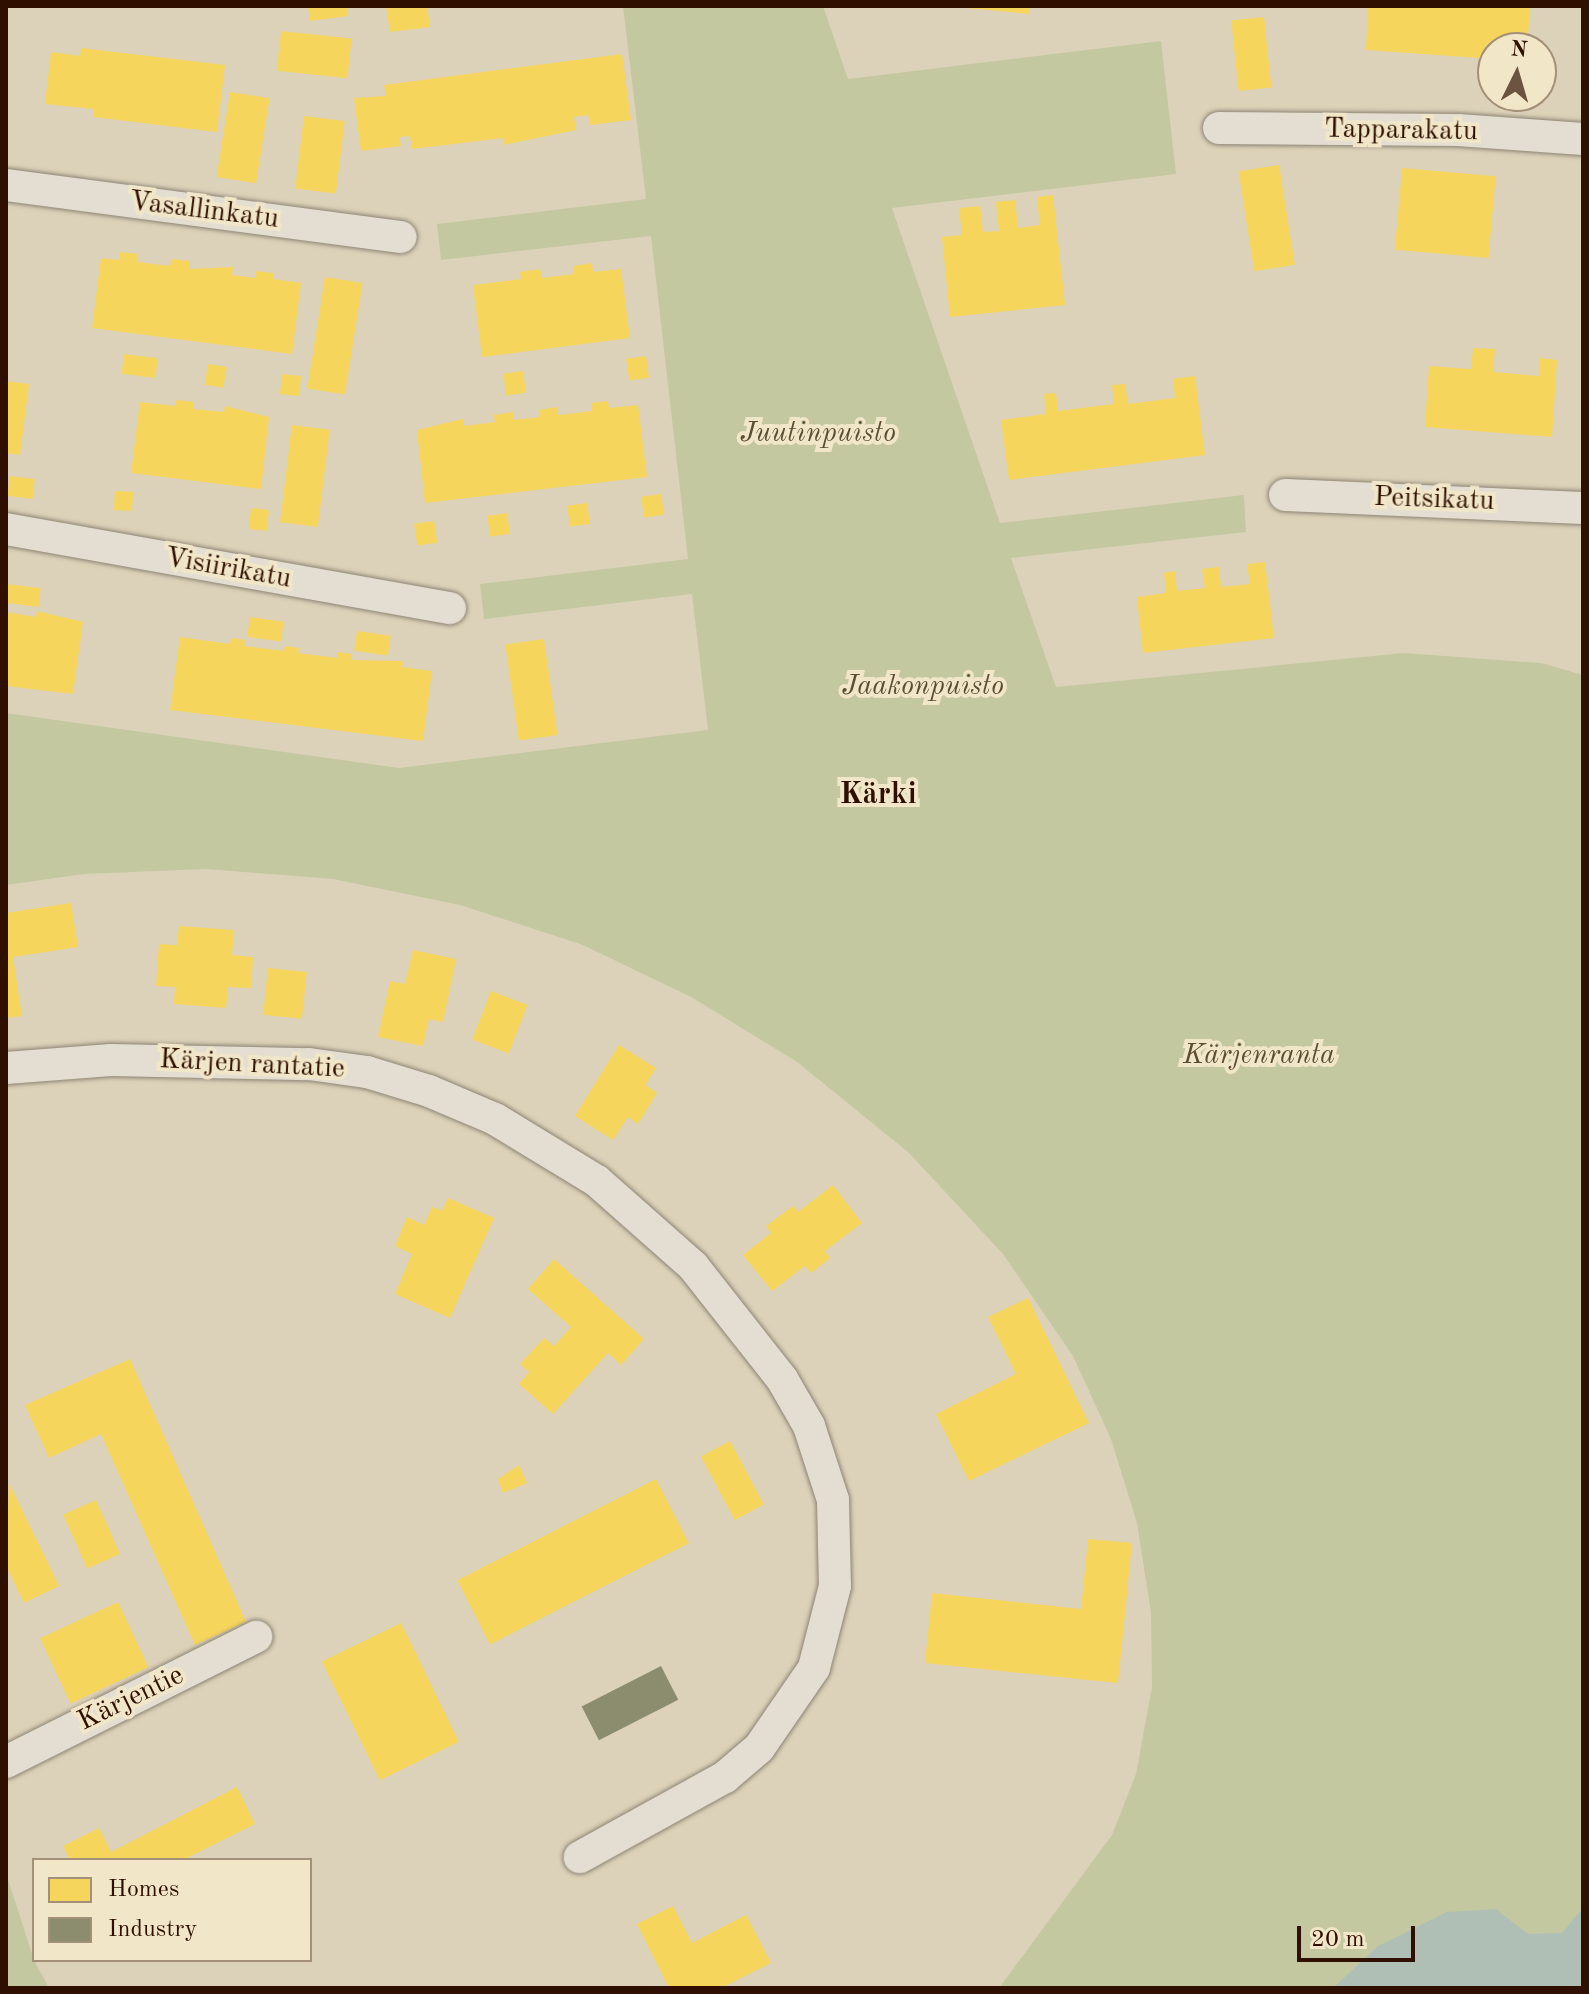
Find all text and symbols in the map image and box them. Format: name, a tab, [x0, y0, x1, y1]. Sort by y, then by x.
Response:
north arrow	[1477, 32, 1557, 112]
text: N	[1510, 38, 1528, 62]
street label: Tapparakatu	[1324, 113, 1478, 149]
street label: Vasallinkatu	[127, 185, 281, 237]
park label: Juutinpuisto	[740, 417, 896, 451]
street label: Peitsikatu	[1373, 481, 1495, 519]
street label: Visiirikatu	[162, 541, 294, 597]
park label: Jaakonpuisto	[842, 670, 1004, 704]
district label: Kärki	[839, 777, 917, 813]
park label: Kärjenranta	[1183, 1039, 1335, 1073]
street label: Kärjen rantatie	[158, 1043, 346, 1087]
street label: Kärjentie	[73, 1659, 189, 1739]
legend	[32, 1858, 312, 1962]
text: Homes	[108, 1878, 179, 1902]
scale bar	[1301, 1910, 1419, 1960]
text: Industry	[108, 1918, 197, 1942]
text: 20 m	[1311, 1928, 1365, 1952]

